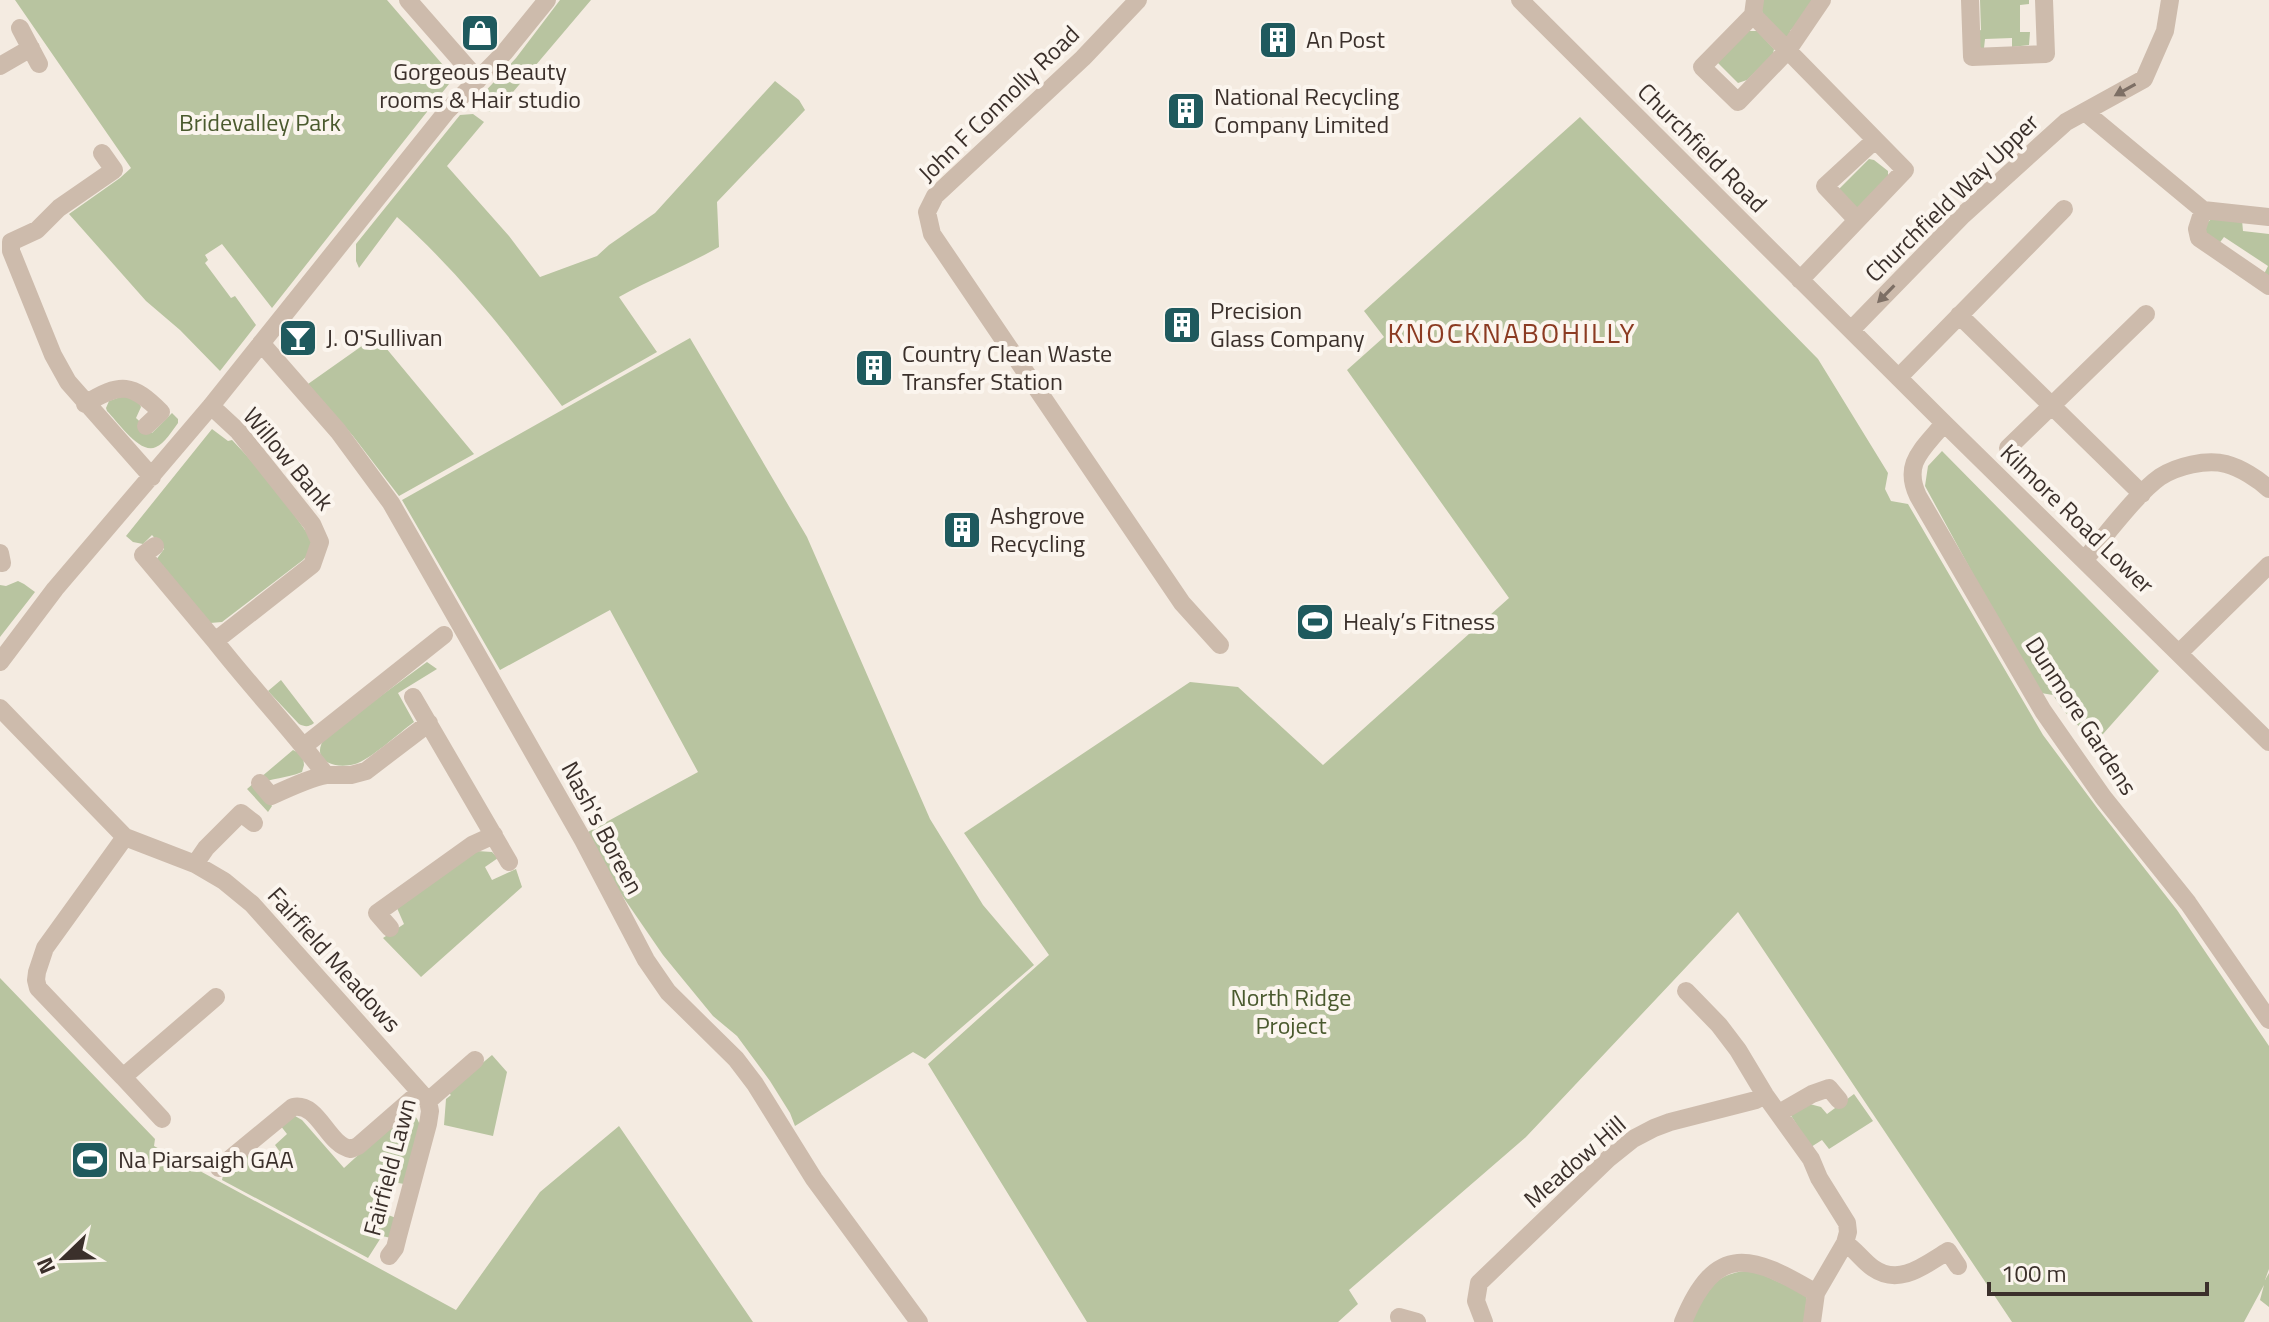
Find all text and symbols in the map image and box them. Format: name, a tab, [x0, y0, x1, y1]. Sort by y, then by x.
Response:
shop icon: Gorgeous Beauty rooms & Hair studio	[459, 12, 501, 54]
street label: John F Connolly Road	[909, 17, 1087, 190]
building icon: An Post	[1257, 19, 1299, 61]
place label: An Post	[1306, 21, 1385, 57]
place label: Gorgeous Beauty rooms & Hair studio	[379, 53, 581, 117]
street label: Churchfield Road	[1630, 74, 1776, 220]
place label: National Recycling Company Limited	[1214, 78, 1399, 142]
one-way arrow	[2113, 83, 2136, 97]
building icon: National Recycling Company Limited	[1165, 90, 1207, 132]
park label: Bridevalley Park	[179, 104, 342, 140]
street label: Churchfield Way Upper	[1856, 105, 2046, 290]
one-way arrow	[1877, 284, 1896, 303]
place label: Precision Glass Company	[1210, 292, 1365, 356]
building icon: Precision Glass Company	[1161, 304, 1203, 346]
district label: KNOCKNABOHILLY	[1387, 311, 1637, 354]
bar icon: J. O'Sullivan	[277, 317, 319, 359]
place label: J. O'Sullivan	[326, 319, 443, 355]
place label: Country Clean Waste Transfer Station	[902, 335, 1112, 399]
building icon: Country Clean Waste Transfer Station	[853, 347, 895, 389]
street label: Willow Bank	[235, 399, 343, 518]
street label: Kilmore Road Lower	[1992, 435, 2163, 602]
place label: Ashgrove Recycling	[990, 497, 1085, 561]
building icon: Ashgrove Recycling	[941, 509, 983, 551]
sports icon: Healy’s Fitness	[1294, 601, 1336, 643]
place label: Healy’s Fitness	[1343, 603, 1495, 639]
street label: Dunmore Gardens	[2017, 629, 2147, 802]
street label: Nash's Boreen	[553, 755, 653, 900]
street label: Fairfield Meadows	[259, 879, 410, 1040]
park label: North Ridge Project	[1231, 979, 1351, 1043]
street label: Fairfield Lawn	[353, 1094, 425, 1239]
street label: Meadow Hill	[1515, 1106, 1634, 1216]
sports icon: Na Piarsaigh GAA	[69, 1139, 111, 1181]
place label: Na Piarsaigh GAA	[118, 1141, 294, 1177]
north arrow	[24, 1218, 104, 1298]
scale bar	[1989, 1246, 2207, 1296]
text: N	[27, 1252, 64, 1279]
text: 100 m	[2001, 1255, 2067, 1291]

